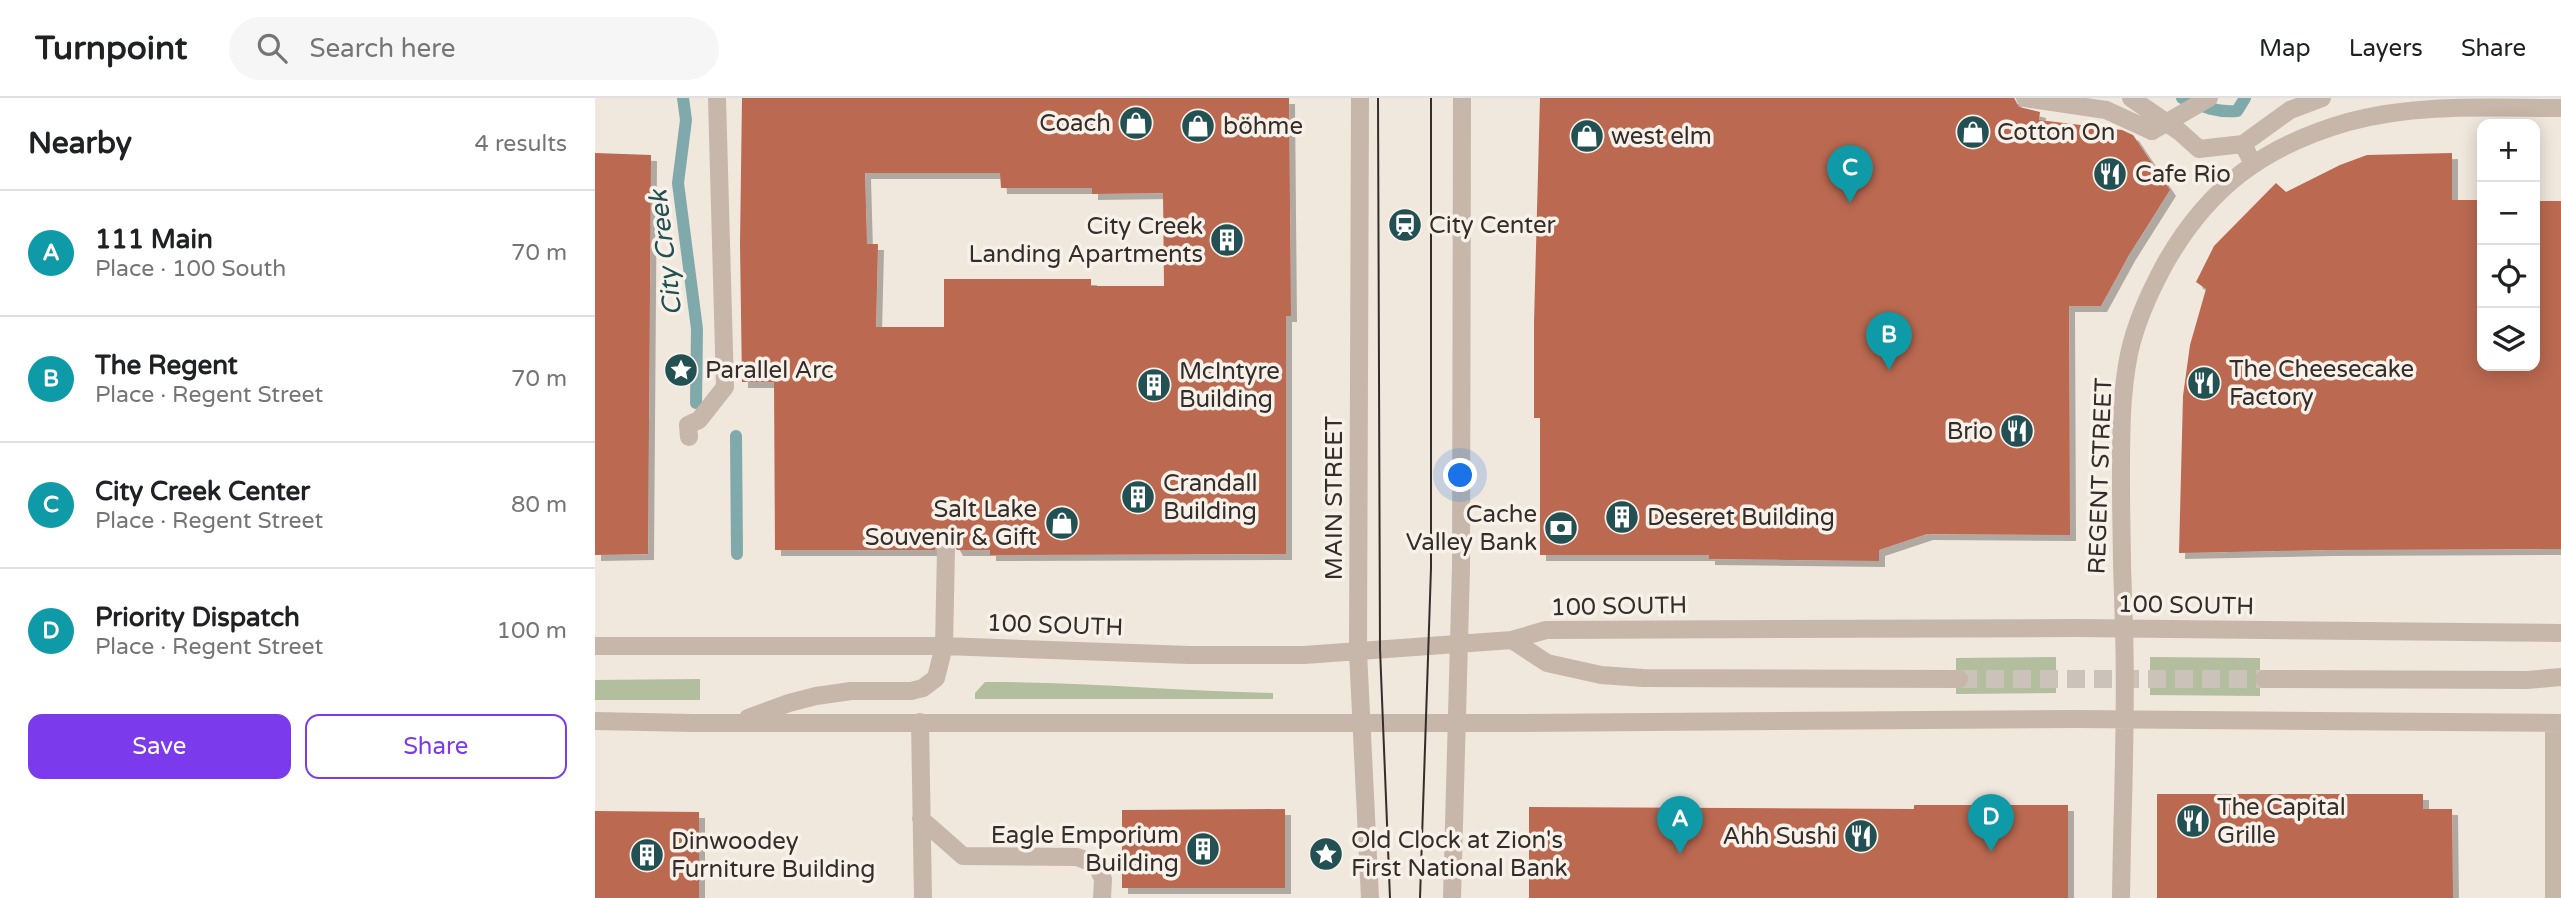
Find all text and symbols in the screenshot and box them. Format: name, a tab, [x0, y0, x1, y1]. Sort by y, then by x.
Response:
search box	[229, 17, 719, 80]
text: Turnpoint	[35, 29, 187, 68]
icon: search	[253, 29, 291, 67]
text: Search here	[309, 33, 456, 64]
text: Map	[2259, 34, 2311, 63]
text: Layers	[2349, 34, 2423, 63]
text: Share	[2461, 34, 2526, 63]
shop icon: Coach	[1117, 104, 1155, 142]
shop icon: böhme	[1179, 107, 1217, 145]
place label: Coach	[1039, 109, 1111, 138]
place label: böhme	[1223, 112, 1303, 141]
shop icon: Cotton On	[1954, 113, 1992, 151]
shop icon: west elm	[1568, 117, 1606, 155]
place label: Cotton On	[1997, 118, 2115, 147]
map controls	[2477, 119, 2540, 371]
button: +	[2477, 119, 2540, 182]
place label: west elm	[1611, 122, 1712, 151]
text: Nearby	[28, 125, 132, 162]
text: 4 results	[474, 130, 567, 158]
pin: C	[1827, 145, 1873, 203]
restaurant icon: Cafe Rio	[2091, 155, 2129, 193]
place label: Cafe Rio	[2135, 160, 2231, 189]
button: −	[2477, 182, 2540, 245]
water label: City Creek	[642, 187, 689, 317]
station icon: City Center	[1386, 206, 1424, 244]
place label: City Center	[1429, 211, 1557, 240]
place label: City Creek Landing Apartments	[969, 212, 1203, 269]
building icon: City Creek Landing Apartments	[1208, 221, 1246, 259]
text: 111 Main	[95, 224, 213, 255]
text: A	[42, 239, 60, 267]
text: 70 m	[511, 239, 567, 267]
button: locate	[2477, 245, 2540, 308]
text: Place · 100 South	[95, 255, 286, 283]
button: layers	[2477, 308, 2540, 371]
pin: B	[1866, 312, 1912, 370]
text: The Regent	[95, 350, 238, 381]
place icon: Parallel Arc	[662, 351, 700, 389]
place label: The Cheesecake Factory	[2229, 355, 2414, 412]
place label: Parallel Arc	[705, 356, 834, 385]
place label: McIntyre Building	[1179, 357, 1280, 414]
restaurant icon: The Cheesecake Factory	[2185, 364, 2223, 402]
text: B	[43, 365, 59, 393]
text: 70 m	[511, 365, 567, 393]
building icon: McIntyre Building	[1135, 366, 1173, 404]
street label: REGENT STREET	[2083, 377, 2118, 575]
text: Place · Regent Street	[95, 381, 323, 409]
restaurant icon: Brio	[1998, 412, 2036, 450]
street label: MAIN STREET	[1320, 415, 1349, 580]
place label: Brio	[1947, 417, 1993, 446]
your location	[1443, 458, 1477, 492]
place label: Crandall Building	[1163, 469, 1257, 526]
text: City Creek Center	[95, 476, 310, 507]
building icon: Crandall Building	[1119, 478, 1157, 516]
text: C	[43, 491, 59, 519]
text: 80 m	[511, 491, 567, 519]
place label: Salt Lake Souvenir & Gift	[865, 495, 1037, 552]
building icon: Deseret Building	[1603, 498, 1641, 536]
place label: Cache Valley Bank	[1406, 500, 1537, 557]
place label: Deseret Building	[1647, 503, 1835, 532]
shop icon: Salt Lake Souvenir & Gift	[1043, 504, 1081, 542]
text: Place · Regent Street	[95, 507, 323, 535]
bank icon: Cache Valley Bank	[1542, 509, 1580, 547]
street label: 100 SOUTH	[2117, 590, 2255, 621]
street label: 100 SOUTH	[1550, 591, 1688, 622]
text: Priority Dispatch	[95, 602, 300, 633]
street label: 100 SOUTH	[986, 609, 1124, 642]
text: D	[42, 617, 60, 645]
text: 100 m	[497, 617, 567, 645]
text: Place · Regent Street	[95, 633, 323, 661]
button: Save	[28, 714, 291, 779]
button: Share	[305, 714, 567, 779]
place label: The Capital Grille	[2217, 793, 2346, 850]
pin: D	[1968, 794, 2014, 852]
pin: A	[1657, 796, 1703, 854]
restaurant icon: The Capital Grille	[2174, 802, 2212, 840]
restaurant icon: Ahh Sushi	[1842, 817, 1880, 855]
place label: Eagle Emporium Building	[991, 821, 1179, 878]
place label: Ahh Sushi	[1722, 822, 1837, 851]
place label: Old Clock at Zion's First National Bank	[1351, 826, 1568, 883]
place label: Dinwoodey Furniture Building	[671, 827, 876, 884]
building icon: Eagle Emporium Building	[1184, 830, 1222, 868]
place icon: Old Clock at Zion's First National Bank	[1307, 835, 1345, 873]
building icon: Dinwoodey Furniture Building	[628, 836, 666, 874]

